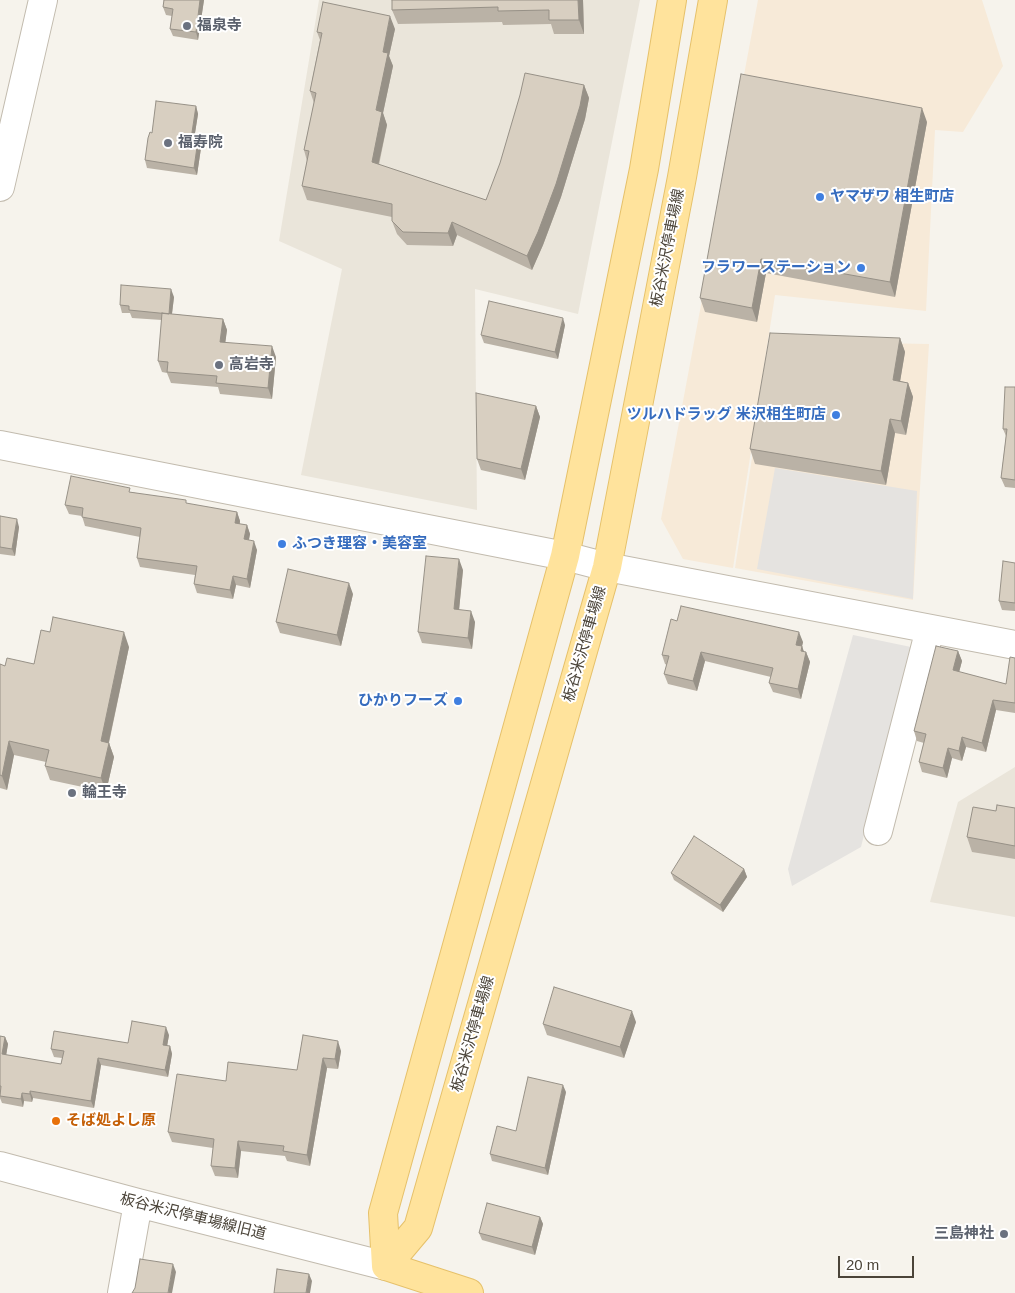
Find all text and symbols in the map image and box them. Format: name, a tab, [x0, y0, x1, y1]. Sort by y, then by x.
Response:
place label: 福泉寺	[197, 17, 242, 35]
marker: 福泉寺	[181, 20, 193, 32]
place label: 福寿院	[178, 134, 223, 152]
marker: 福寿院	[162, 137, 174, 149]
street label: 板谷米沢停車場線	[648, 187, 688, 309]
place label: ヤマザワ 相生町店	[830, 188, 954, 206]
marker: ヤマザワ 相生町店	[814, 191, 826, 203]
place label: フラワーステーション	[701, 259, 851, 277]
marker: フラワーステーション	[855, 262, 867, 274]
place label: 高岩寺	[229, 356, 274, 374]
marker: 高岩寺	[213, 359, 225, 371]
place label: ツルハドラッグ 米沢相生町店	[627, 406, 826, 424]
marker: ツルハドラッグ 米沢相生町店	[830, 409, 842, 421]
place label: ふつき理容・美容室	[292, 535, 427, 553]
marker: ふつき理容・美容室	[276, 538, 288, 550]
street label: 板谷米沢停車場線	[560, 584, 610, 704]
place label: ひかりフーズ	[358, 692, 448, 710]
marker: ひかりフーズ	[452, 695, 464, 707]
place label: 輪王寺	[82, 784, 127, 802]
marker: 輪王寺	[66, 787, 78, 799]
street label: 板谷米沢停車場線	[448, 974, 498, 1094]
place label: そば処よし原	[66, 1112, 156, 1130]
marker: そば処よし原	[50, 1115, 62, 1127]
street label: 板谷米沢停車場線旧道	[118, 1190, 268, 1244]
place label: 三島神社	[934, 1225, 994, 1243]
marker: 三島神社	[998, 1228, 1010, 1240]
scale bar	[840, 1246, 916, 1278]
text: 20 m	[846, 1256, 879, 1273]

